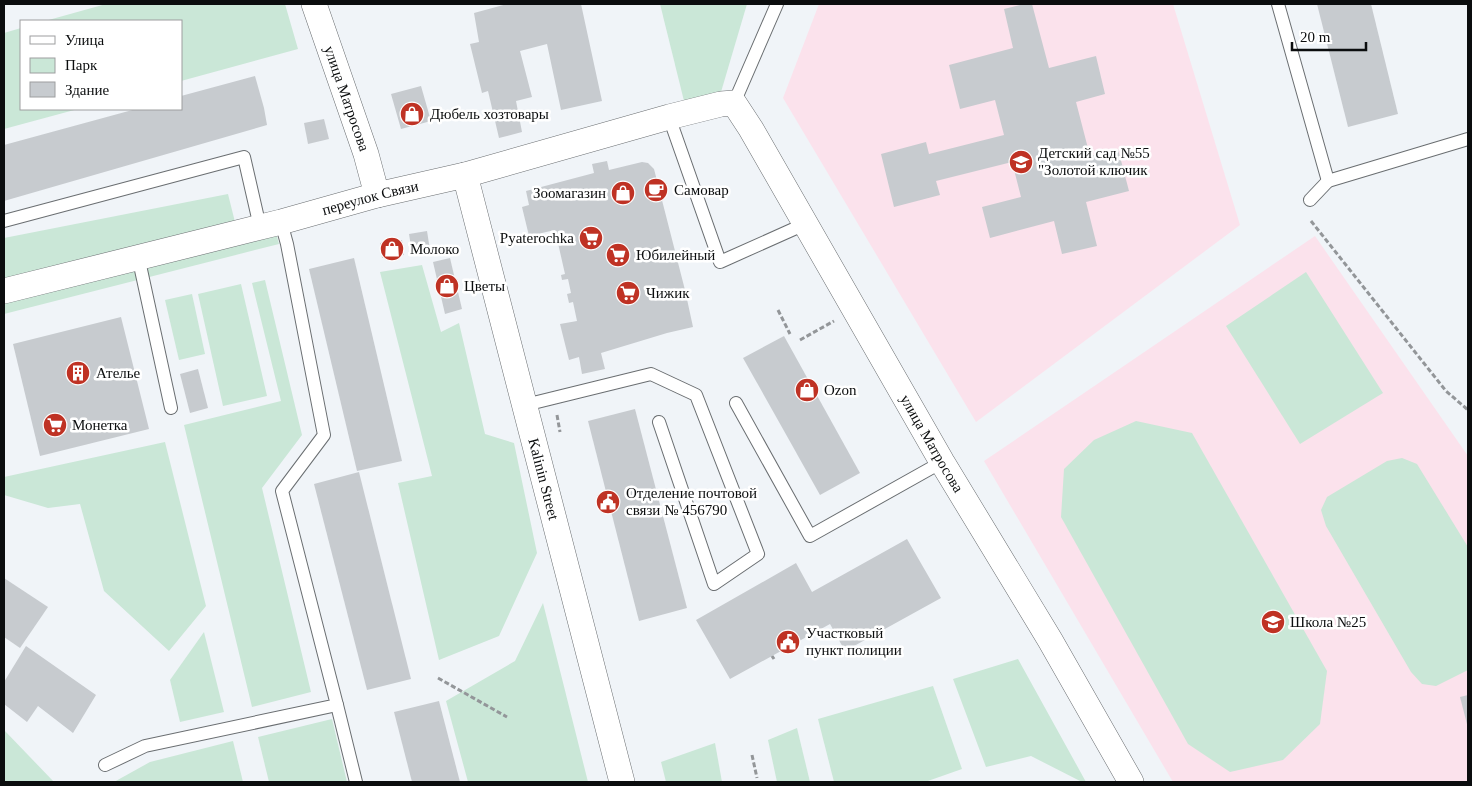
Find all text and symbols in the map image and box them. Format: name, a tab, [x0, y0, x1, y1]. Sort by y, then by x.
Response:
legend	[20, 20, 182, 110]
scale bar	[1292, 20, 1366, 52]
text: 20 m	[1300, 29, 1331, 45]
text: Улица	[65, 32, 104, 48]
street label: улица Матросова	[321, 44, 372, 154]
text: Парк	[65, 57, 98, 73]
text: Здание	[65, 82, 109, 98]
shop icon: Дюбель хозтовары	[399, 101, 425, 127]
place label: Дюбель хозтовары	[430, 106, 549, 122]
place label: Детский сад №55 "Золотой ключик	[1038, 145, 1150, 178]
school or university icon: Детский сад №55 "Золотой ключик	[1008, 149, 1034, 175]
cafe icon: Самовар	[643, 177, 669, 203]
street label: переулок Связи	[320, 178, 420, 218]
shop icon: Зоомагазин	[610, 180, 636, 206]
place label: Самовар	[674, 182, 729, 198]
place label: Зоомагазин	[533, 185, 606, 201]
supermarket icon: Pyaterochka	[578, 225, 604, 251]
place label: Pyaterochka	[500, 230, 574, 246]
shop icon: Молоко	[379, 236, 405, 262]
place label: Молоко	[410, 241, 459, 257]
supermarket icon: Юбилейный	[605, 242, 631, 268]
place label: Юбилейный	[636, 247, 715, 263]
shop icon: Цветы	[434, 273, 460, 299]
place label: Цветы	[464, 278, 505, 294]
supermarket icon: Чижик	[615, 280, 641, 306]
place label: Чижик	[646, 285, 690, 301]
building icon: Ателье	[65, 360, 91, 386]
place label: Ателье	[96, 365, 141, 381]
shop icon: Ozon	[794, 377, 820, 403]
place label: Ozon	[824, 382, 857, 398]
street label: улица Матросова	[897, 392, 967, 496]
supermarket icon: Монетка	[42, 412, 68, 438]
place label: Монетка	[72, 417, 128, 433]
street label: Kalinin Street	[525, 436, 562, 522]
place label: Отделение почтовой связи № 456790	[626, 485, 757, 518]
public building icon: Отделение почтовой связи № 456790	[595, 489, 621, 515]
school or university icon: Школа №25	[1260, 609, 1286, 635]
place label: Школа №25	[1290, 614, 1366, 630]
place label: Участковый пункт полиции	[806, 625, 902, 658]
public building icon: Участковый пункт полиции	[775, 629, 801, 655]

